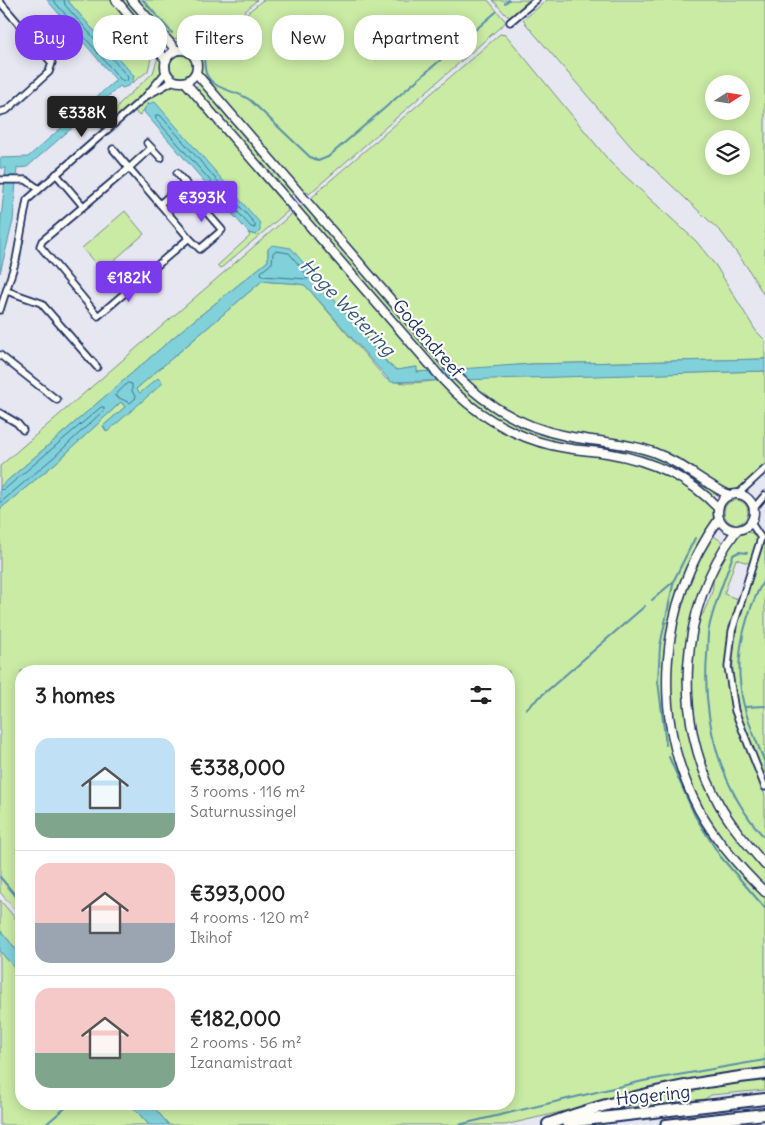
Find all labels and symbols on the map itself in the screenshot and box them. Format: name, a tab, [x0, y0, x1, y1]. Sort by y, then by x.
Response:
north arrow	[705, 75, 750, 120]
pin: €338K	[47, 96, 117, 138]
pin: €393K	[167, 180, 237, 223]
water label: Hoge Wetering	[295, 253, 402, 362]
pin: €182K	[94, 260, 164, 303]
street label: Godendreef	[388, 294, 469, 383]
street label: Hogering	[615, 1080, 691, 1110]

